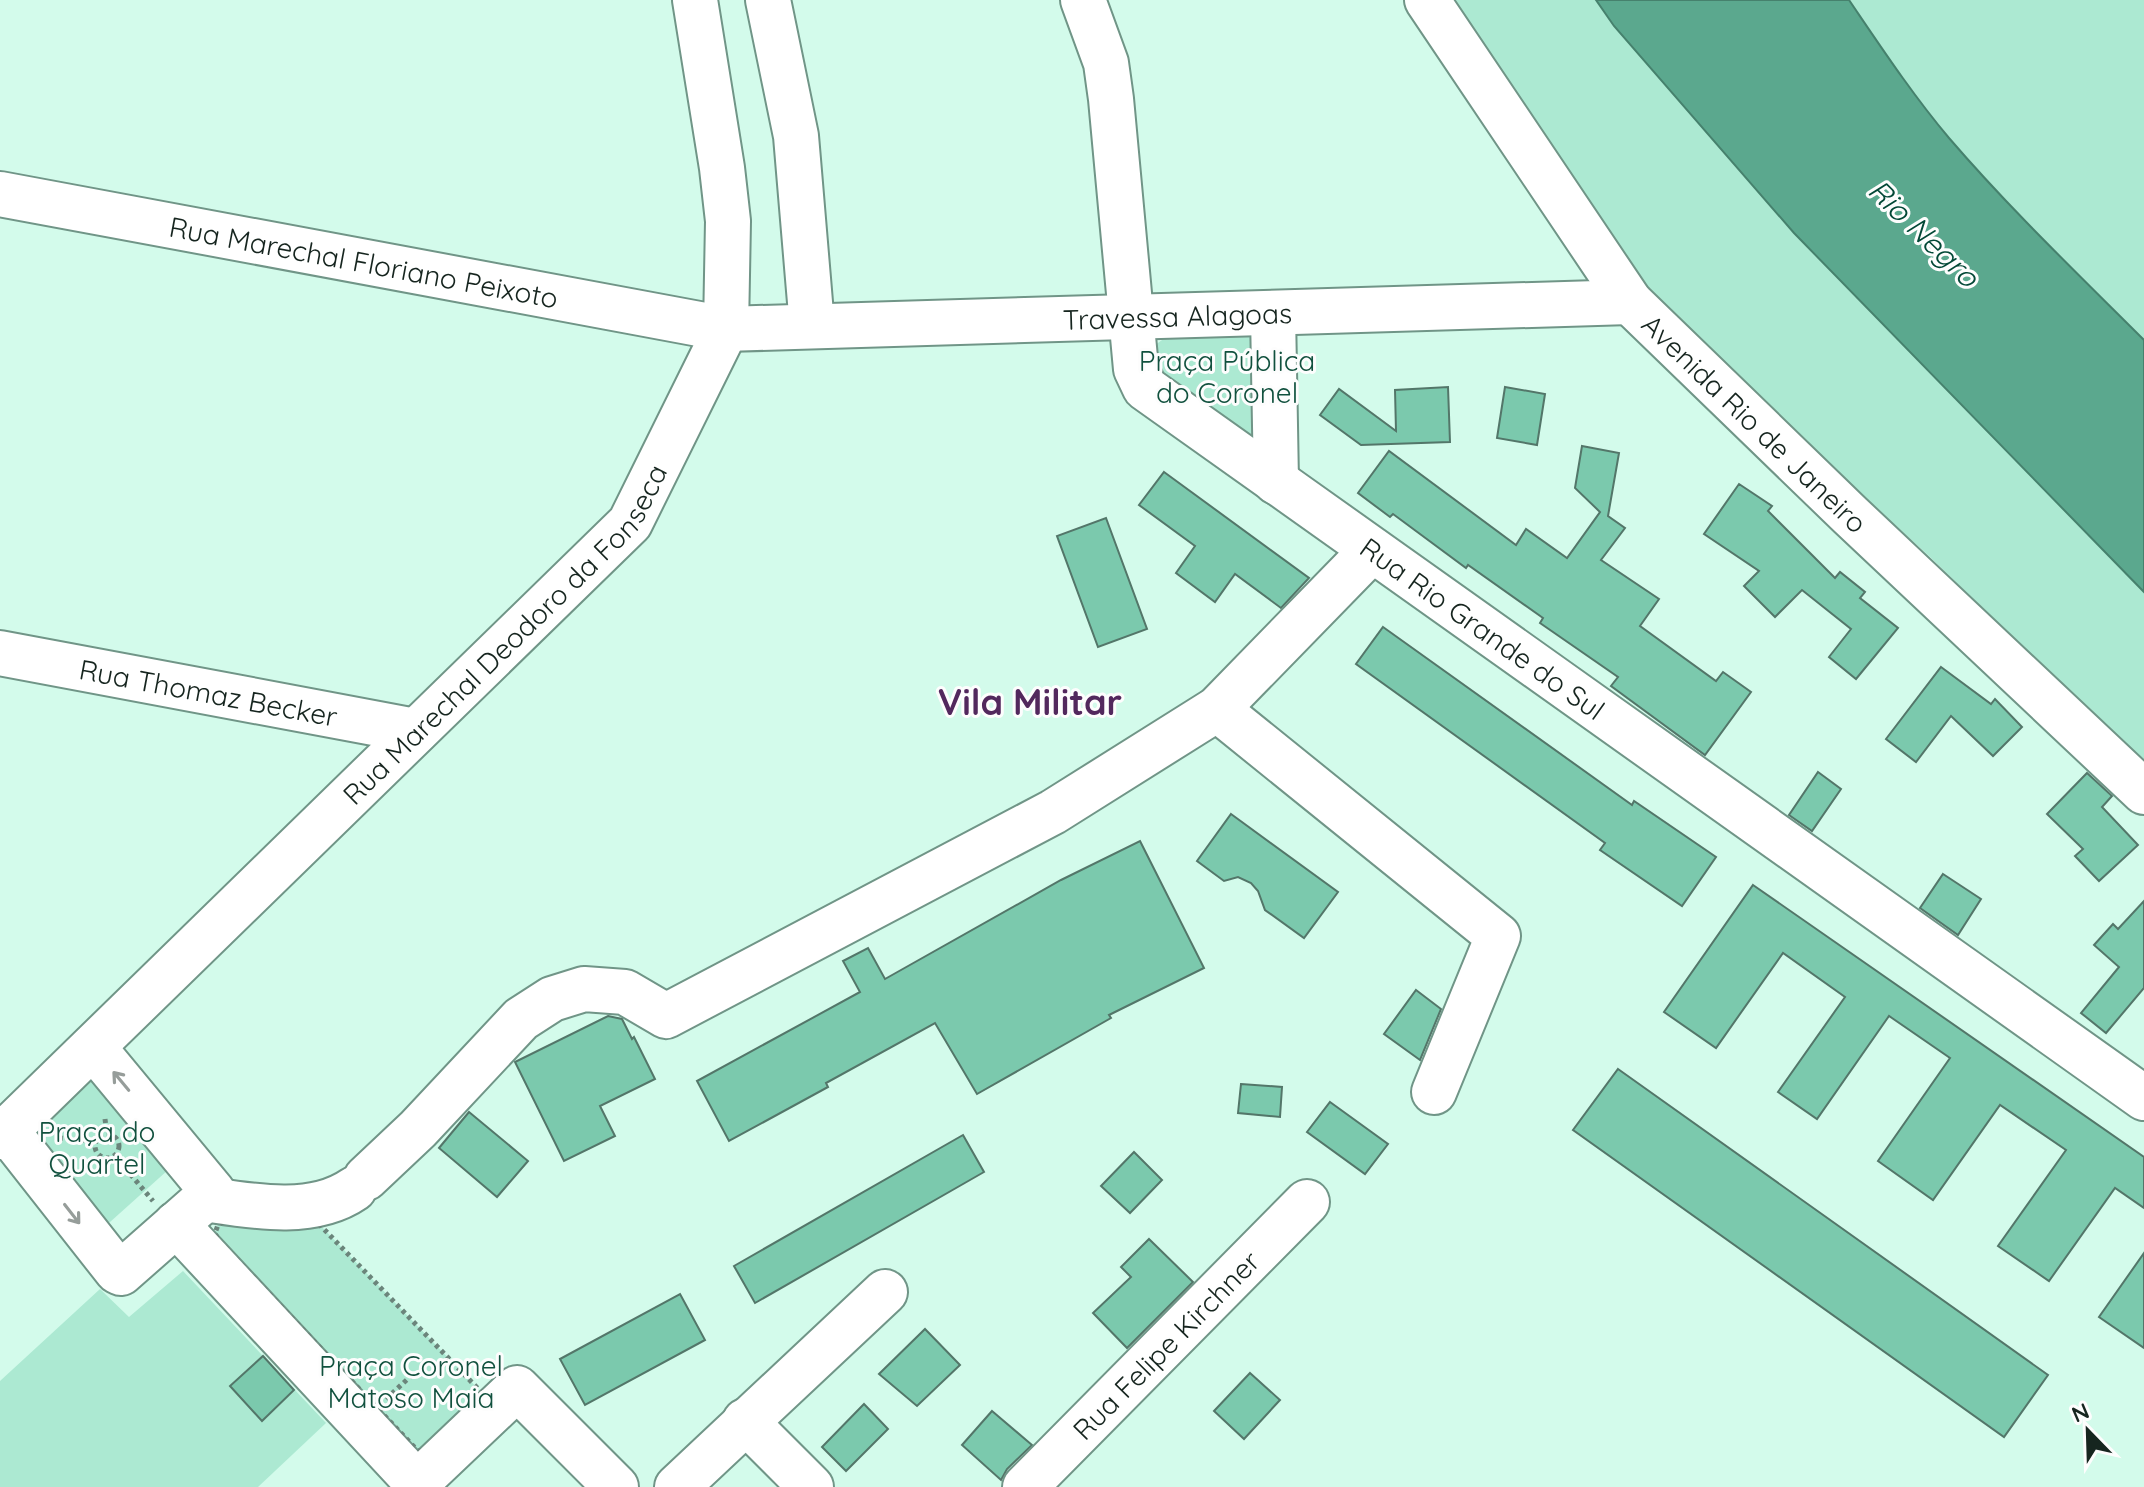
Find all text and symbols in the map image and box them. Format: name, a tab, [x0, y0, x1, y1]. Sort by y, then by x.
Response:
water label: Rio Negro	[1861, 171, 1989, 296]
street label: Rua Marechal Floriano Peixoto	[166, 208, 561, 315]
street label: Travessa Alagoas	[1062, 295, 1293, 336]
street label: Avenida Rio de Janeiro	[1635, 306, 1875, 540]
park label: Praça Pública do Coronel	[1139, 343, 1315, 410]
street label: Rua Marechal Deodoro da Fonseca	[335, 458, 674, 811]
street label: Rua Rio Grande do Sul	[1354, 529, 1612, 727]
street label: Rua Thomaz Becker	[76, 651, 341, 733]
district label: Vila Militar	[938, 679, 1122, 724]
one-way arrow	[112, 1071, 130, 1092]
park label: Praça do Quartel	[38, 1114, 156, 1181]
one-way arrow	[63, 1203, 81, 1224]
street label: Rua Felipe Kirchner	[1065, 1243, 1267, 1447]
park label: Praça Coronel Matoso Maia	[319, 1348, 503, 1415]
north arrow	[2048, 1391, 2128, 1471]
text: N	[2067, 1397, 2093, 1429]

